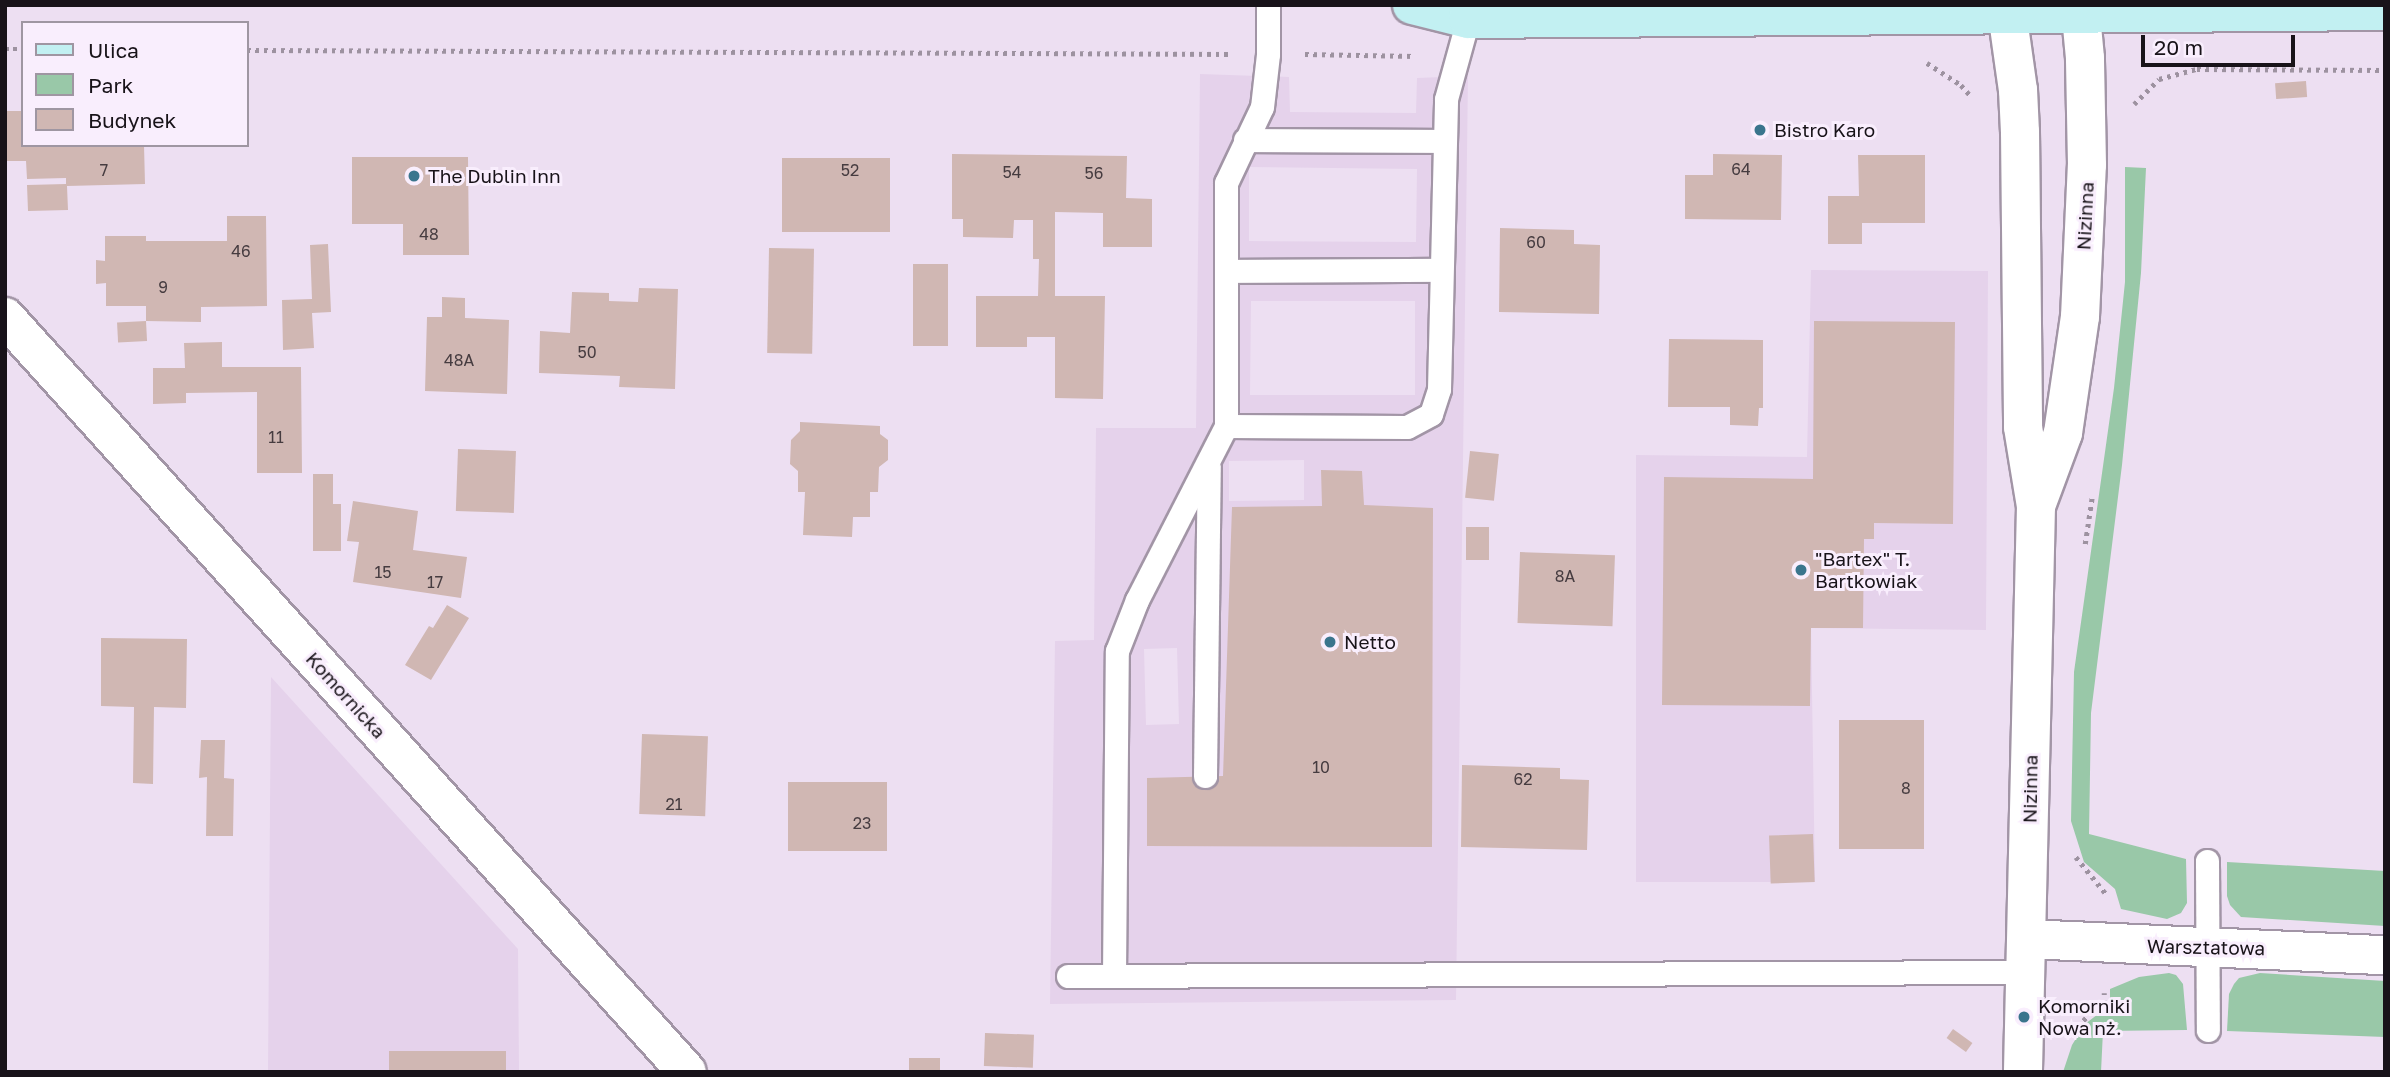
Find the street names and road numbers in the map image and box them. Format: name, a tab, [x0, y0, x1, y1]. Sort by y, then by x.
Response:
street label: Nizinna	[2072, 181, 2098, 251]
street label: Komornicka	[301, 647, 391, 743]
street label: Nizinna	[2018, 755, 2042, 823]
street label: Warsztatowa	[2147, 935, 2265, 959]

